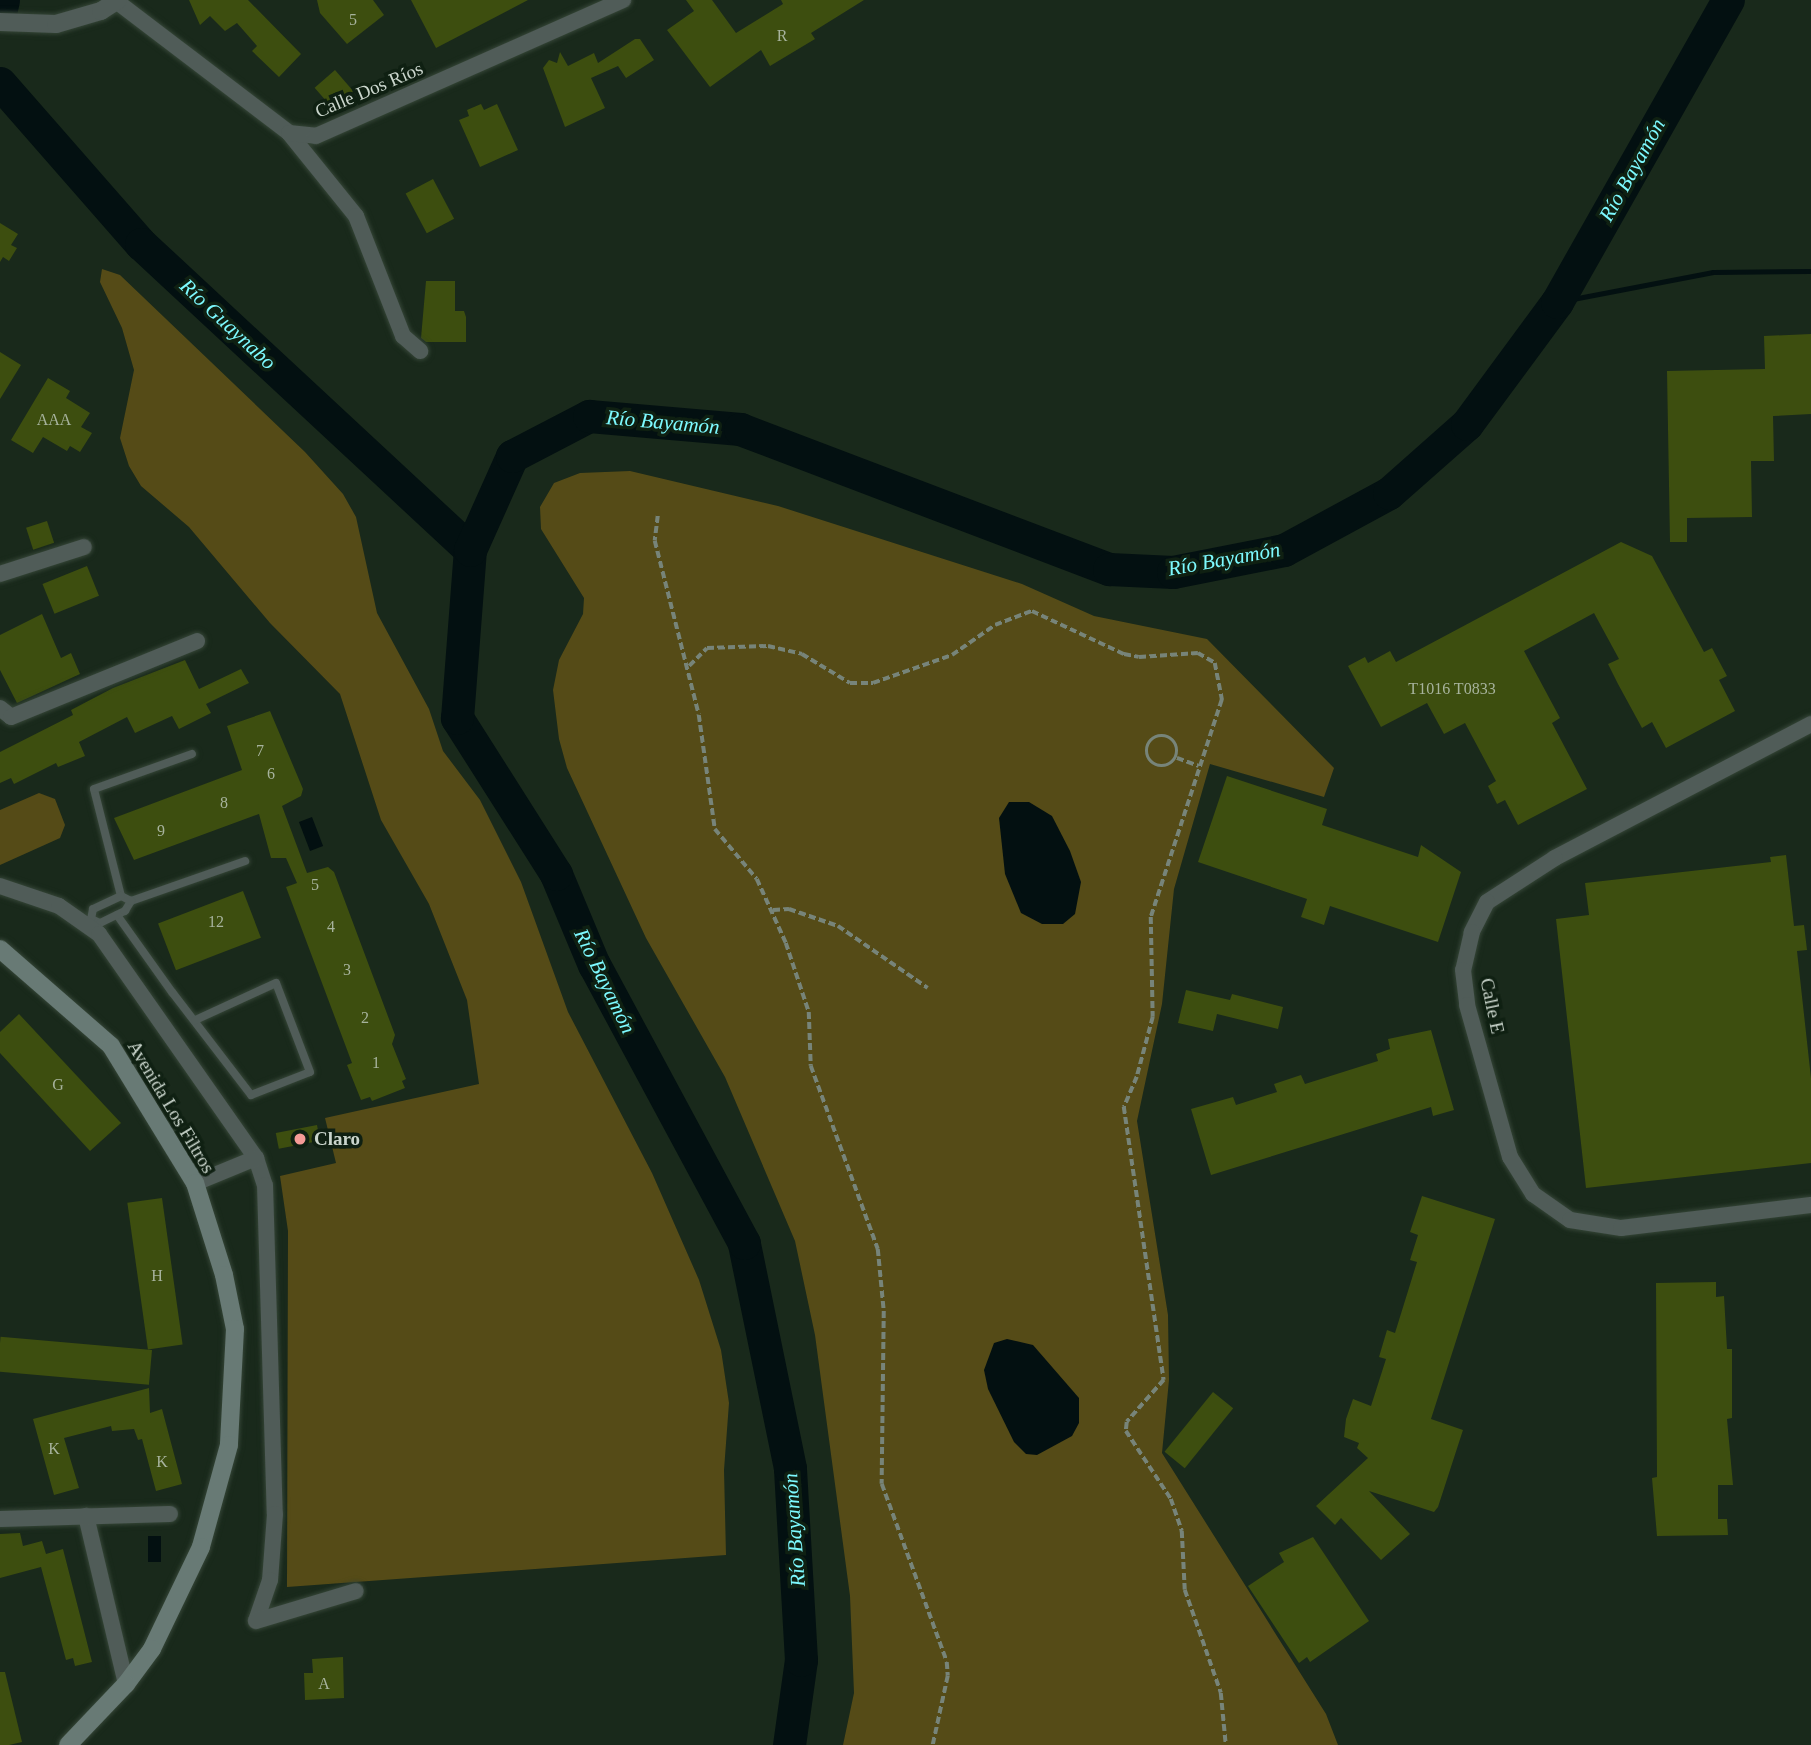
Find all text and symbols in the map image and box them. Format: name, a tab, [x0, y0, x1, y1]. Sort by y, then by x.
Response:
house number: 5	[349, 10, 357, 30]
house number: R	[777, 26, 787, 46]
street label: Calle Dos Ríos	[312, 57, 426, 123]
water label: Río Bayamón	[1593, 114, 1671, 226]
water label: Río Guaynabo	[175, 273, 281, 375]
water label: Río Bayamón	[605, 404, 721, 440]
house number: AAA	[37, 410, 71, 430]
water label: Río Bayamón	[1166, 537, 1282, 581]
house number: T1016 T0833	[1408, 679, 1496, 699]
house number: 7	[256, 741, 264, 761]
house number: 6	[267, 764, 275, 784]
house number: 8	[220, 793, 228, 813]
house number: 9	[157, 821, 165, 841]
house number: 5	[311, 875, 319, 895]
house number: 12	[208, 912, 224, 932]
house number: 4	[327, 917, 335, 937]
water label: Río Bayamón	[569, 924, 641, 1038]
house number: 3	[343, 960, 351, 980]
street label: Calle E	[1475, 976, 1509, 1036]
house number: 2	[361, 1008, 369, 1028]
street label: Avenida Los Filtros	[122, 1037, 220, 1177]
house number: 1	[372, 1053, 380, 1073]
house number: G	[52, 1075, 64, 1095]
place label: Claro	[314, 1128, 360, 1150]
marker: Claro	[292, 1131, 308, 1147]
house number: H	[151, 1266, 163, 1286]
house number: K	[48, 1439, 60, 1459]
house number: K	[156, 1452, 168, 1472]
water label: Río Bayamón	[777, 1472, 811, 1588]
house number: A	[318, 1674, 330, 1694]

